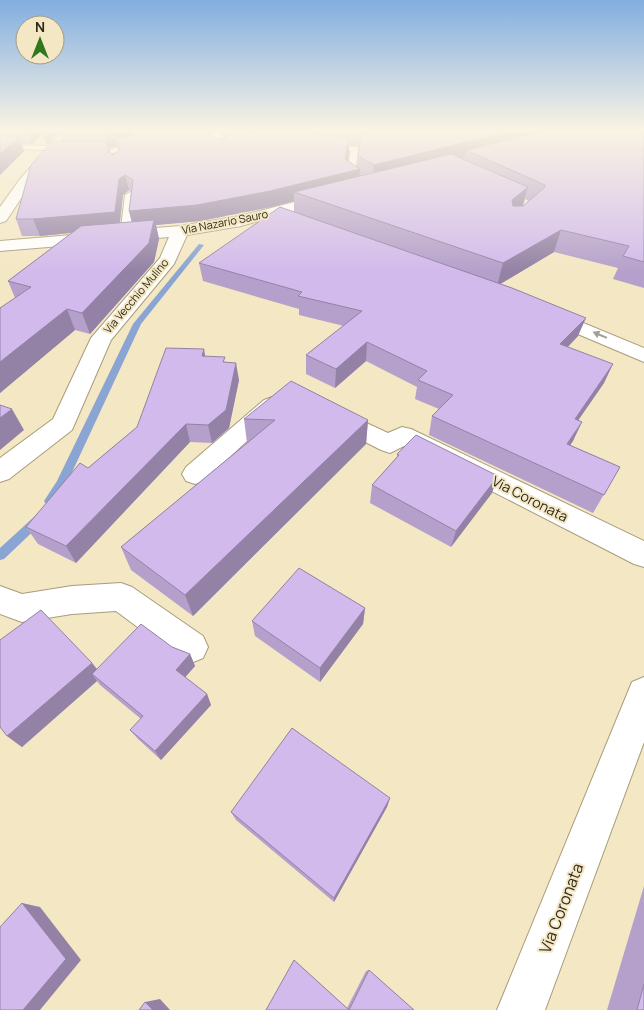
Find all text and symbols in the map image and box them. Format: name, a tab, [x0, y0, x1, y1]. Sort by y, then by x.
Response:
north arrow	[15, 15, 65, 65]
text: N	[35, 17, 45, 36]
street label: Via Nazario Sauro	[180, 206, 270, 237]
street label: Via Vecchio Mulino	[100, 255, 172, 336]
one-way arrow	[593, 331, 607, 339]
street label: Via Coronata	[489, 471, 572, 526]
street label: Via Coronata	[534, 860, 588, 956]

